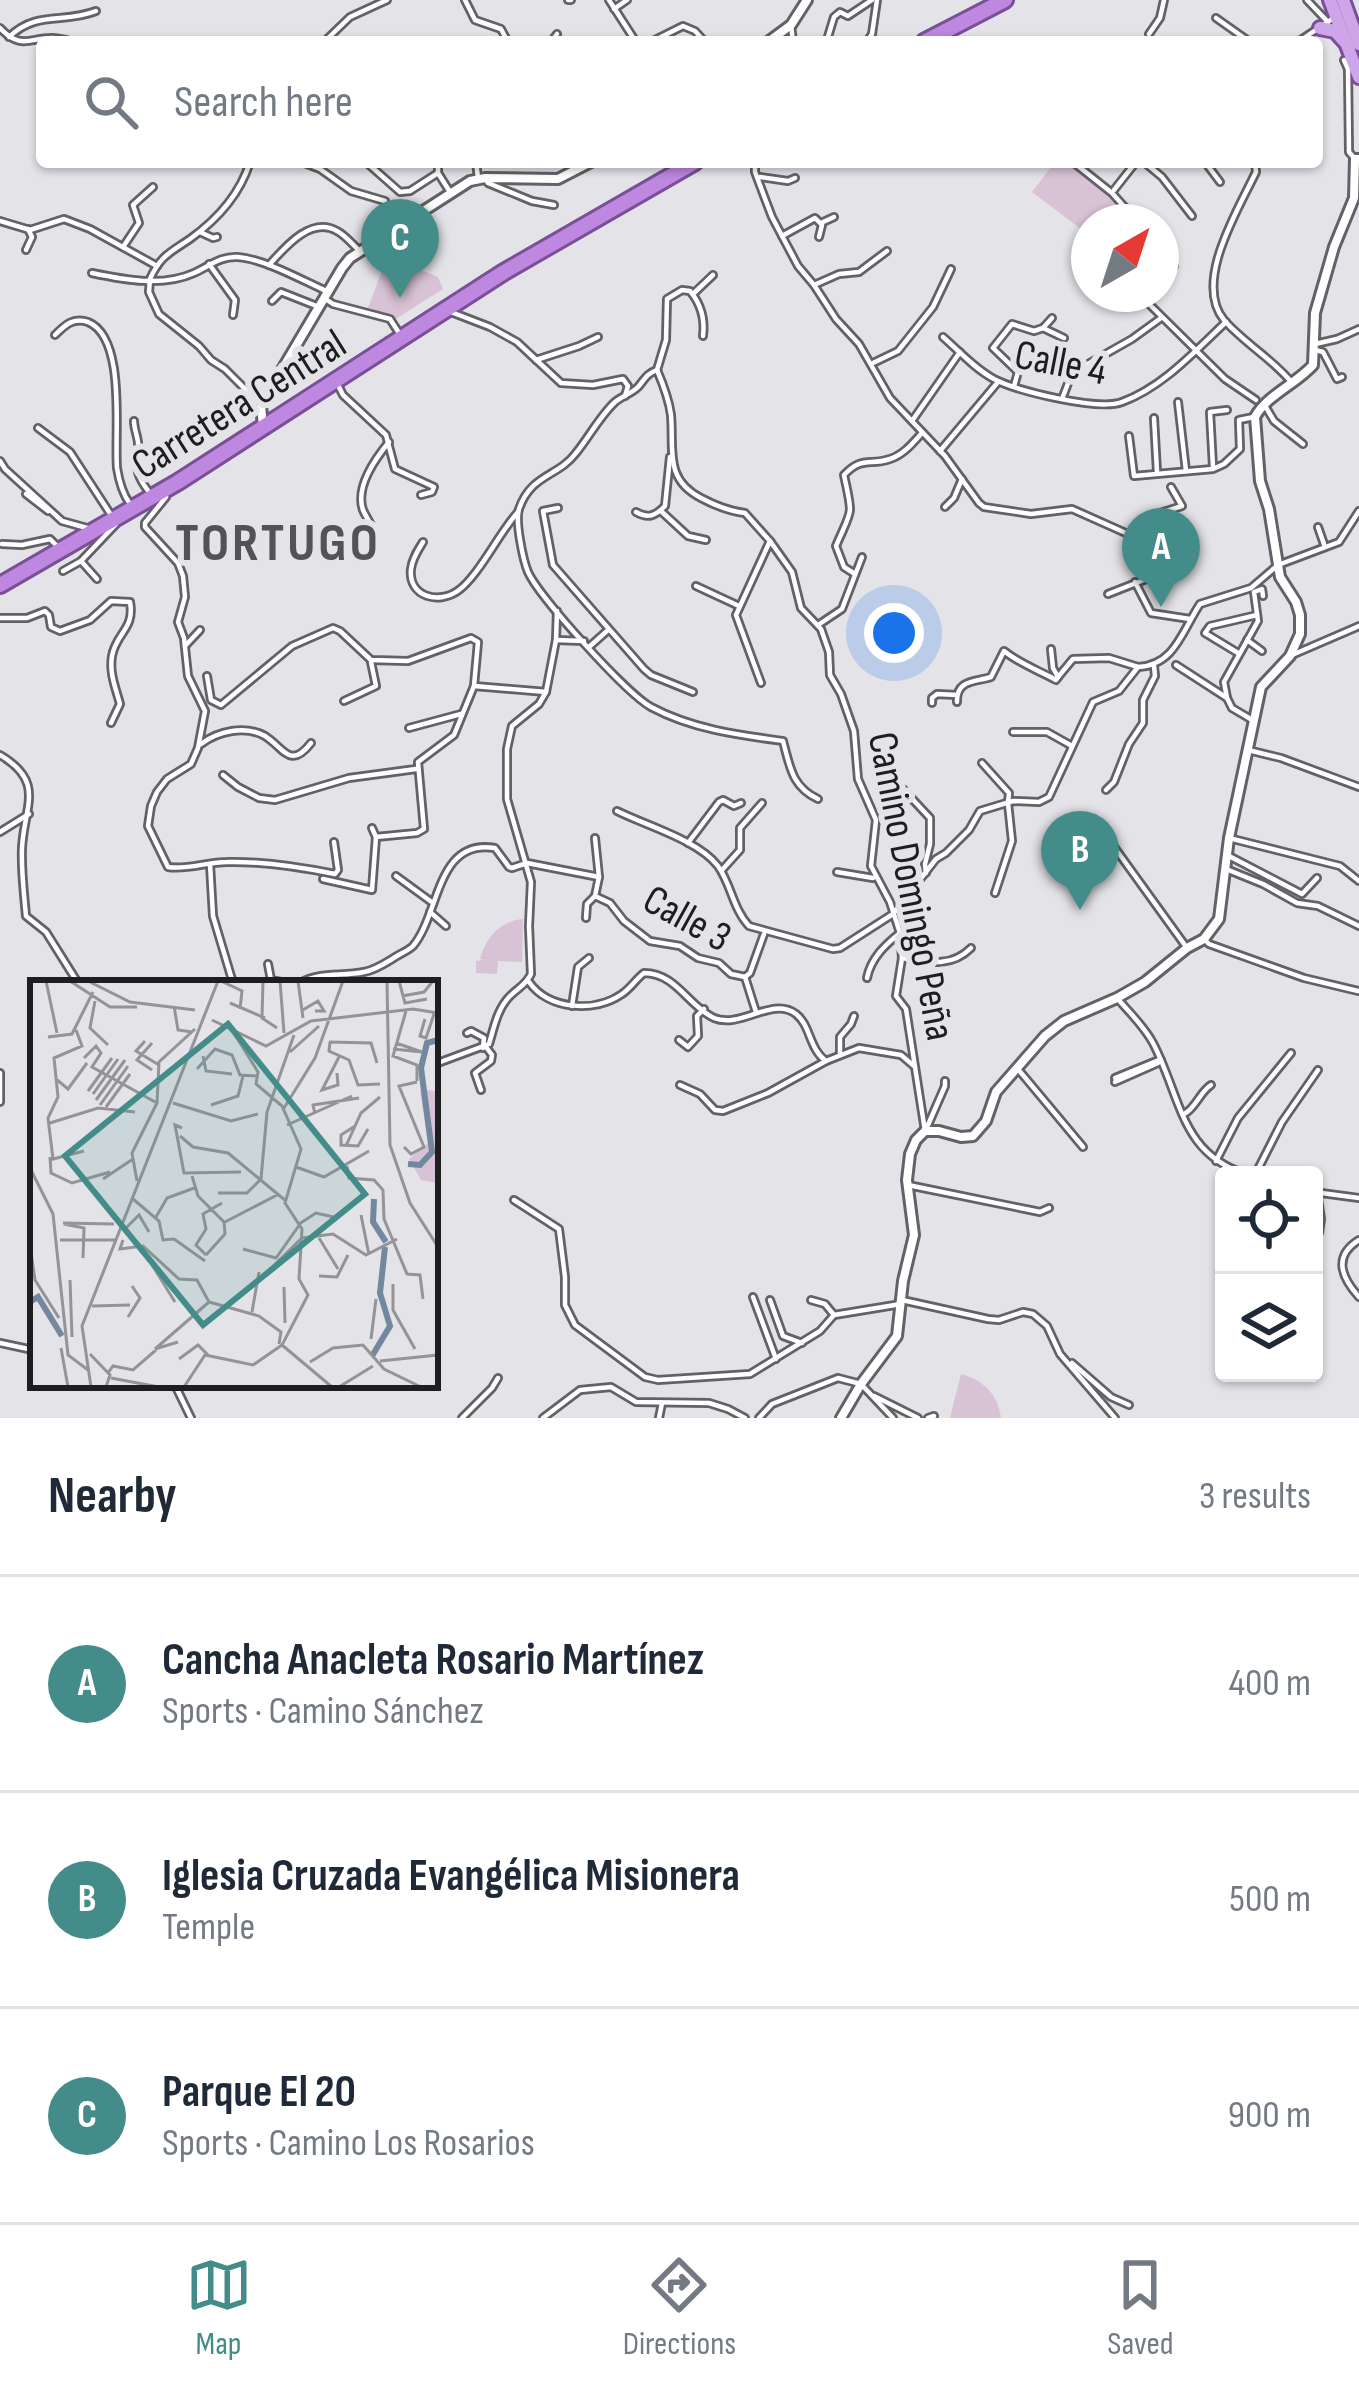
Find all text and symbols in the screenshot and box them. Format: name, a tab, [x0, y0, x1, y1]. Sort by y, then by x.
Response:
search box	[36, 36, 1323, 168]
icon: search	[78, 69, 144, 135]
text: Search here	[174, 75, 353, 130]
pin: C	[361, 199, 439, 298]
north arrow	[1071, 204, 1179, 312]
street label: Carretera Central	[123, 319, 356, 491]
street label: Calle 4	[1010, 330, 1111, 397]
pin: A	[1122, 508, 1200, 607]
district label: TORTUGO	[175, 511, 381, 576]
your location	[864, 603, 924, 663]
street label: Camino Domingo Peña	[856, 728, 965, 1045]
pin: B	[1041, 811, 1119, 910]
street label: Calle 3	[634, 874, 740, 964]
inset map	[30, 980, 438, 1388]
map controls	[1215, 1166, 1323, 1382]
button: locate	[1215, 1166, 1323, 1274]
button: layers	[1215, 1274, 1323, 1382]
text: Nearby	[48, 1466, 177, 1527]
text: 3 results	[1199, 1473, 1311, 1520]
text: Cancha Anacleta Rosario Martínez	[162, 1633, 704, 1688]
text: A	[78, 1660, 96, 1707]
text: 400 m	[1229, 1660, 1311, 1707]
text: Sports · Camino Sánchez	[162, 1688, 483, 1735]
text: Iglesia Cruzada Evangélica Misionera	[162, 1849, 740, 1904]
text: B	[78, 1876, 96, 1923]
text: 500 m	[1229, 1876, 1311, 1923]
text: Temple	[162, 1904, 255, 1951]
text: Parque El 20	[162, 2065, 356, 2120]
text: C	[77, 2092, 97, 2139]
text: 900 m	[1228, 2092, 1311, 2139]
text: Sports · Camino Los Rosarios	[162, 2120, 535, 2167]
tab: Map	[186, 2252, 252, 2364]
tab: Directions	[623, 2252, 736, 2364]
tab: Saved	[1107, 2252, 1173, 2364]

